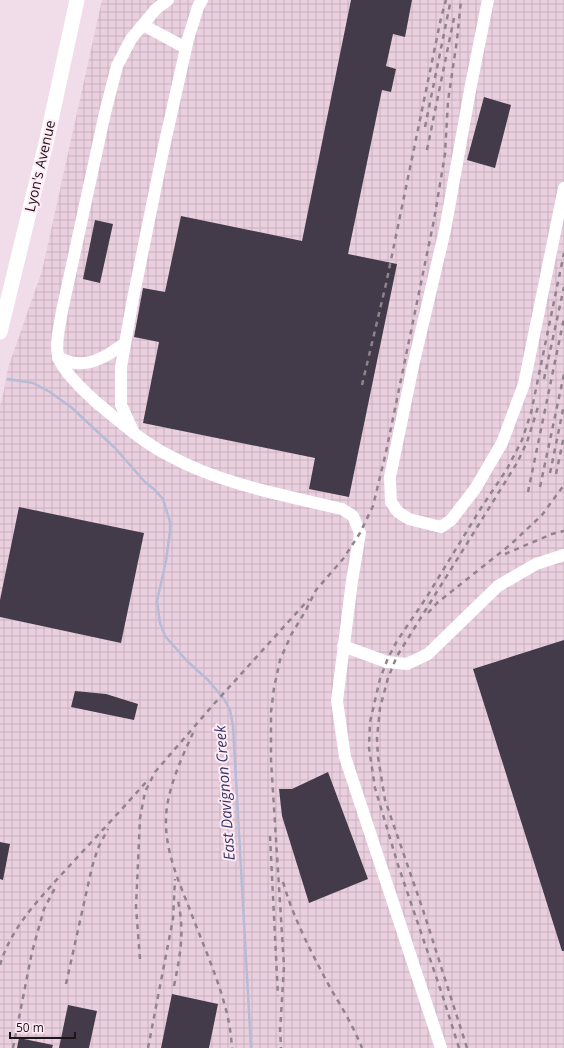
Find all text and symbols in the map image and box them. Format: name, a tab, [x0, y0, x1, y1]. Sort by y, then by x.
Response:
street label: Lyon's Avenue	[20, 118, 59, 214]
water label: East Davignon Creek	[209, 724, 239, 861]
scale bar	[10, 1014, 75, 1040]
text: 50 m	[16, 1019, 44, 1036]

